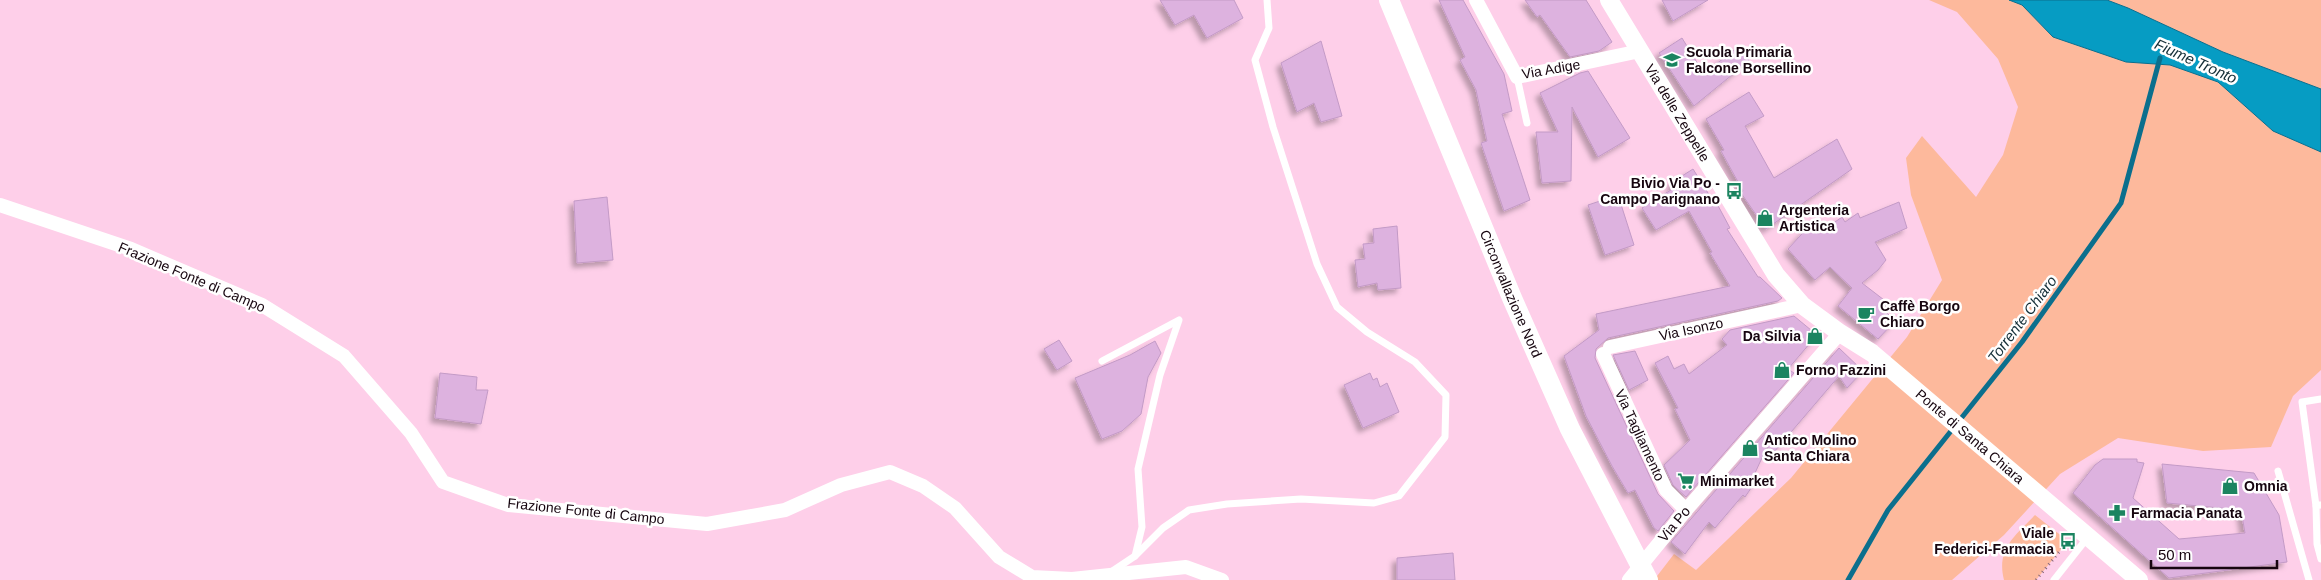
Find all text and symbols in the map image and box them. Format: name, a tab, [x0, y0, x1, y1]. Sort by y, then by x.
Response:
water label: Fiume Tronto	[2152, 35, 2240, 87]
place label: Scuola Primaria Falcone Borsellino	[1686, 44, 1811, 76]
school or university icon: Scuola Primaria Falcone Borsellino	[1662, 50, 1682, 70]
street label: Via Adige	[1521, 56, 1582, 82]
street label: Via delle Zeppelle	[1642, 61, 1713, 165]
place label: Bivio Via Po - Campo Parignano	[1600, 175, 1720, 207]
bus stop icon: Bivio Via Po - Campo Parignano	[1724, 181, 1744, 201]
place label: Argenteria Artistica	[1779, 202, 1849, 234]
shop icon: Argenteria Artistica	[1755, 208, 1775, 228]
street label: Circonvallazione Nord	[1477, 228, 1545, 360]
street label: Frazione Fonte di Campo	[116, 239, 268, 315]
water label: Torrente Chiaro	[1984, 272, 2060, 366]
place label: Caffè Borgo Chiaro	[1880, 298, 1960, 330]
cafe icon: Caffè Borgo Chiaro	[1856, 304, 1876, 324]
street label: Via Isonzo	[1657, 314, 1725, 344]
shop icon: Da Silvia	[1805, 326, 1825, 346]
place label: Da Silvia	[1743, 328, 1801, 344]
shop icon: Forno Fazzini	[1772, 360, 1792, 380]
place label: Forno Fazzini	[1796, 362, 1886, 378]
street label: Ponte di Santa Chiara	[1913, 386, 2028, 487]
street label: Via Tagliamento	[1612, 387, 1668, 483]
place label: Antico Molino Santa Chiara	[1764, 432, 1857, 464]
shop icon: Antico Molino Santa Chiara	[1740, 438, 1760, 458]
supermarket icon: Minimarket	[1676, 471, 1696, 491]
place label: Minimarket	[1700, 473, 1774, 489]
shop icon: Omnia	[2220, 476, 2240, 496]
place label: Omnia	[2244, 478, 2288, 494]
street label: Frazione Fonte di Campo	[507, 495, 666, 527]
street label: Via Po	[1655, 503, 1693, 545]
pharmacy icon: Farmacia Panata	[2107, 503, 2127, 523]
place label: Farmacia Panata	[2131, 505, 2242, 521]
place label: Viale Federici-Farmacia	[1934, 525, 2054, 557]
bus stop icon: Viale Federici-Farmacia	[2058, 531, 2078, 551]
scale bar	[2151, 538, 2277, 570]
text: 50 m	[2158, 546, 2191, 563]

